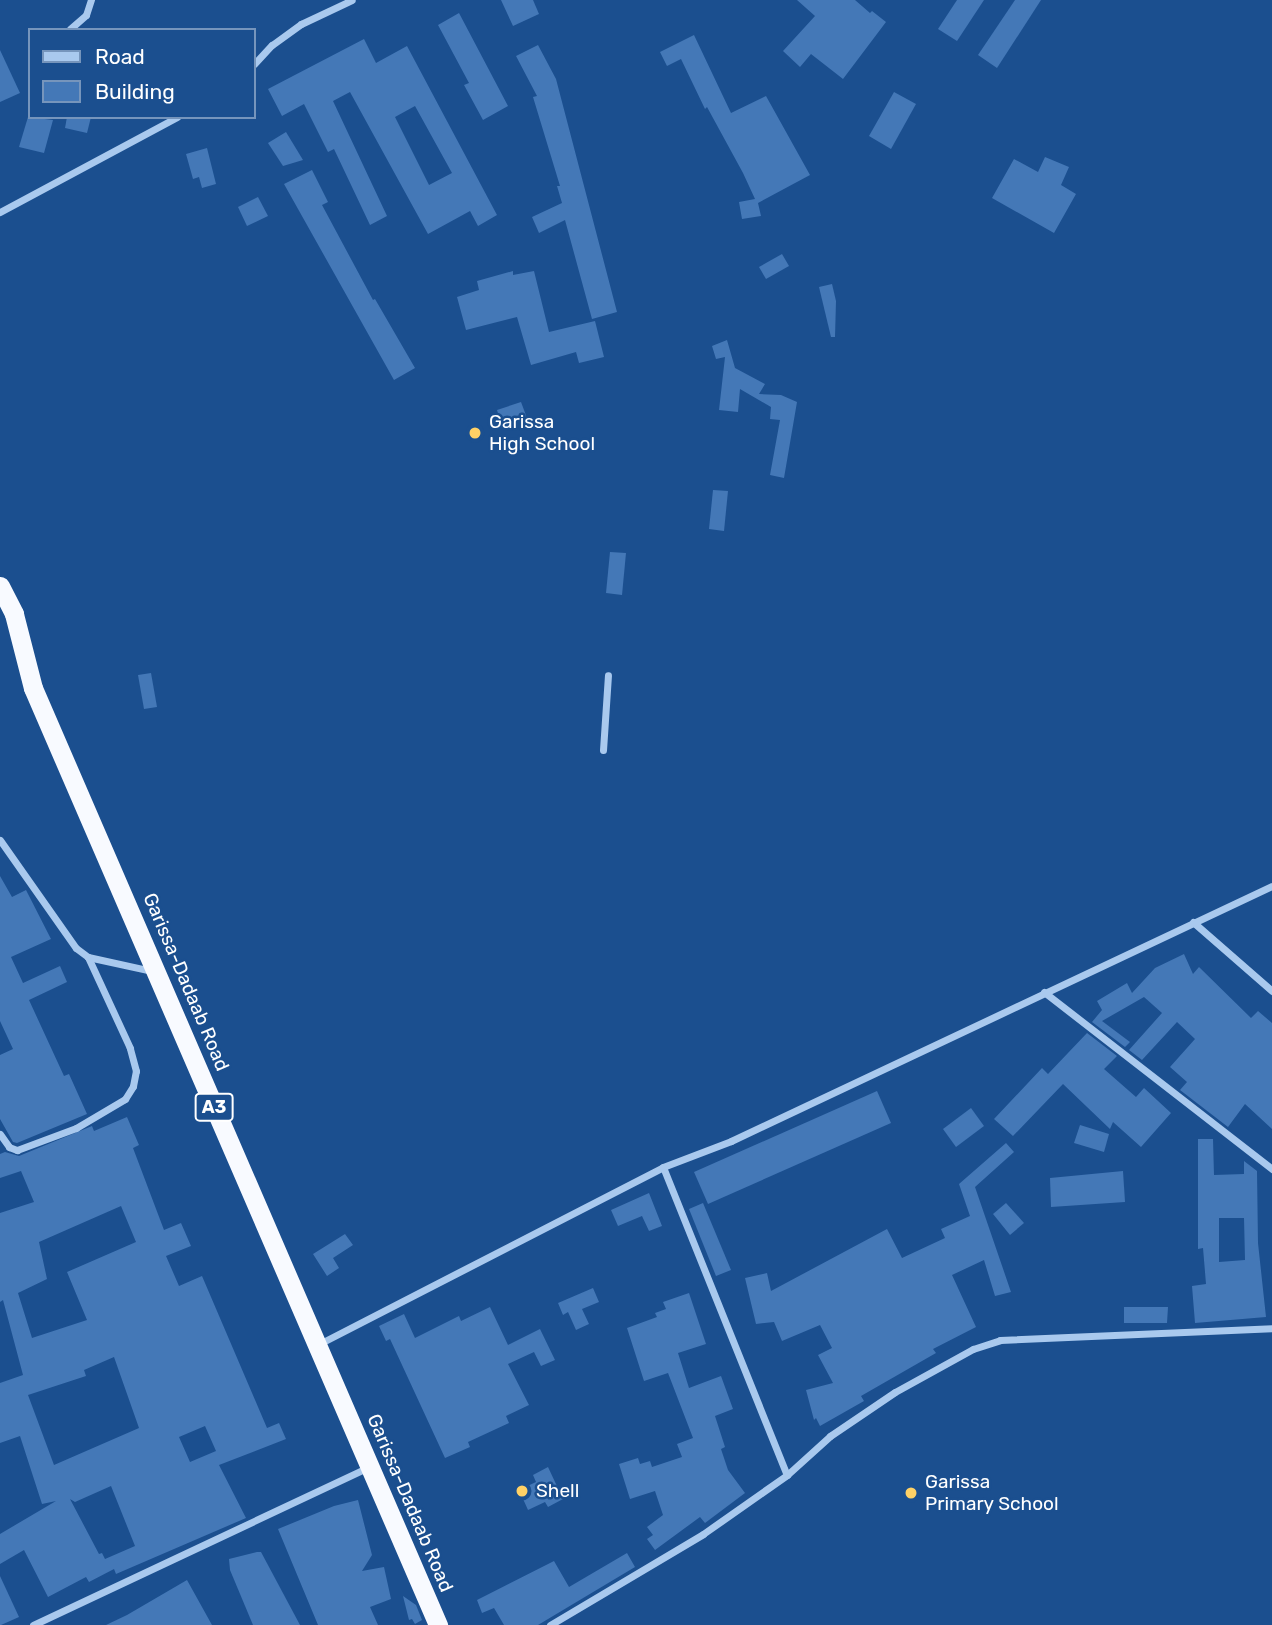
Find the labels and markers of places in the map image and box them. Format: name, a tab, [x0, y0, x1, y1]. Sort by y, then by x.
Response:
place label: Garissa High School	[489, 411, 595, 455]
marker: Garissa High School	[467, 425, 483, 441]
place label: Garissa Primary School	[925, 1471, 1059, 1515]
place label: Shell	[536, 1480, 579, 1502]
marker: Shell	[514, 1483, 530, 1499]
marker: Garissa Primary School	[903, 1485, 919, 1501]

